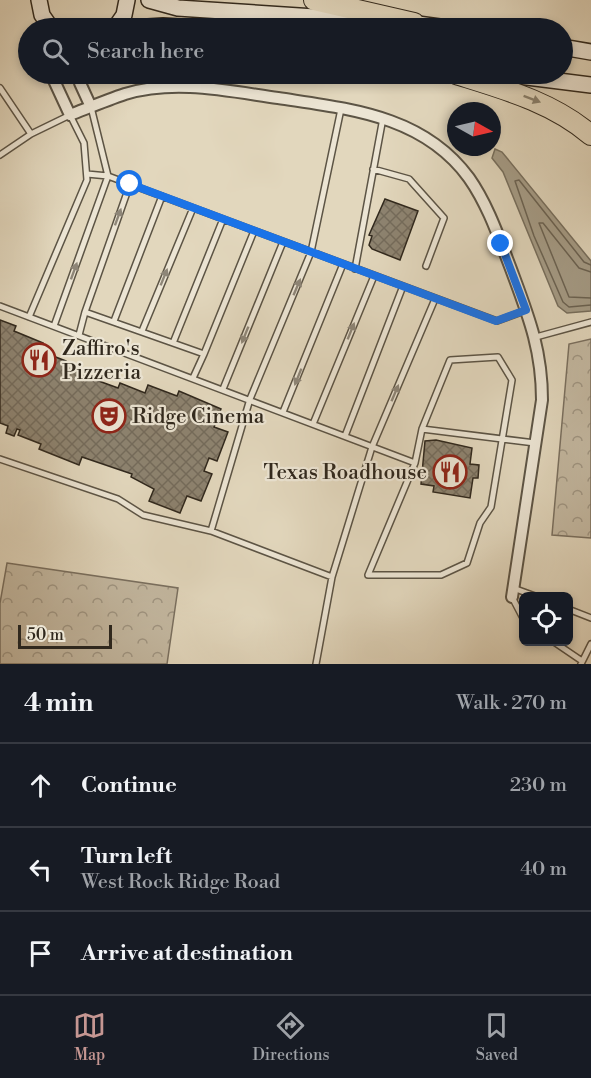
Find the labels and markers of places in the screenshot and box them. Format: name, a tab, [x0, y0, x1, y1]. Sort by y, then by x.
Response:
place label: Zaffiro's Pizzeria	[62, 336, 141, 386]
restaurant icon: Zaffiro's Pizzeria	[21, 342, 57, 378]
theatre icon: Ridge Cinema	[91, 398, 127, 434]
place label: Ridge Cinema	[132, 404, 265, 430]
restaurant icon: Texas Roadhouse	[432, 454, 468, 490]
place label: Texas Roadhouse	[264, 460, 427, 486]

